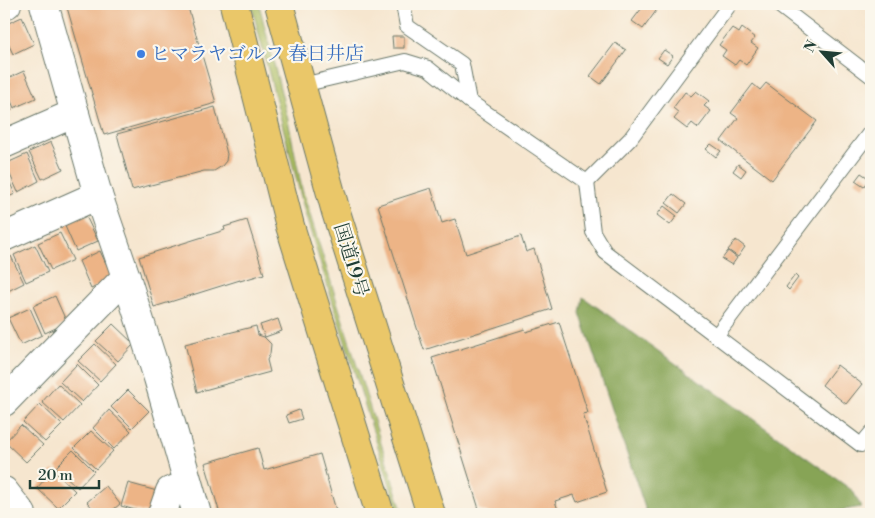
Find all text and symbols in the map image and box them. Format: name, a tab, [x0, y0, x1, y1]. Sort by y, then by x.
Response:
north arrow	[798, 28, 848, 78]
text: N	[801, 38, 822, 56]
place label: ヒマラヤゴルフ 春日井店	[151, 42, 364, 66]
marker: ヒマラヤゴルフ 春日井店	[135, 48, 147, 60]
street label: 国道19号	[328, 220, 374, 300]
scale bar	[30, 458, 99, 490]
text: 20 m	[38, 466, 73, 485]

